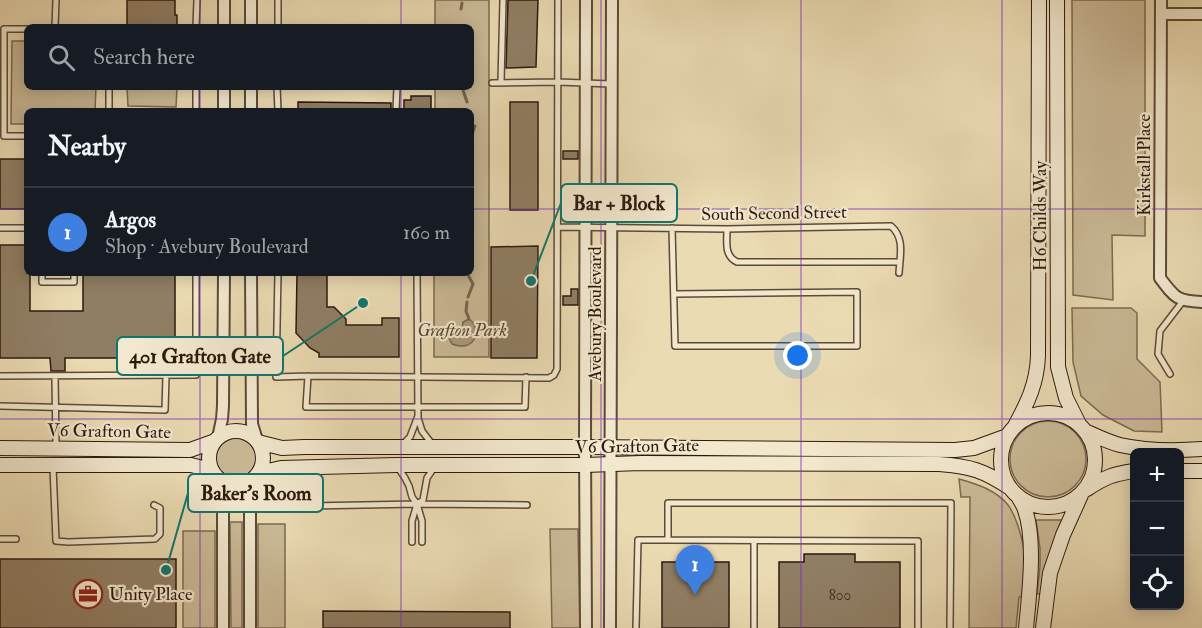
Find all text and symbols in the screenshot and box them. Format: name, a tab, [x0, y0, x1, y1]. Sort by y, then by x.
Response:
search box	[24, 24, 474, 90]
icon: search	[45, 41, 78, 74]
text: Search here	[93, 43, 195, 71]
street label: Kirkstall Place	[1133, 113, 1156, 216]
text: Nearby	[48, 131, 126, 163]
street label: H6 Childs Way	[1029, 160, 1052, 271]
callout: Bar + Block	[561, 184, 677, 222]
text: Bar + Block	[573, 191, 666, 216]
street label: South Second Street	[701, 201, 847, 226]
text: Argos	[105, 206, 156, 234]
text: 1	[64, 220, 71, 245]
text: 160 m	[403, 220, 450, 245]
text: Shop · Avebury Boulevard	[105, 234, 309, 259]
street label: Avebury Boulevard	[584, 246, 607, 383]
park label: Grafton Park	[417, 319, 507, 342]
callout: 401 Grafton Gate	[117, 337, 283, 375]
your location	[783, 341, 812, 370]
text: 401 Grafton Gate	[128, 344, 271, 369]
street label: V6 Grafton Gate	[47, 419, 172, 444]
street label: V6 Grafton Gate	[575, 434, 700, 459]
map controls	[1130, 448, 1184, 610]
button: +	[1130, 448, 1184, 502]
callout: Baker's Room	[188, 474, 323, 512]
text: Baker's Room	[200, 481, 312, 506]
button: −	[1130, 502, 1184, 556]
pin: 1	[676, 546, 714, 595]
button: locate	[1130, 556, 1184, 610]
office icon: Unity Place	[72, 578, 104, 610]
place label: Unity Place	[109, 583, 193, 606]
house number: 800	[829, 586, 851, 605]

